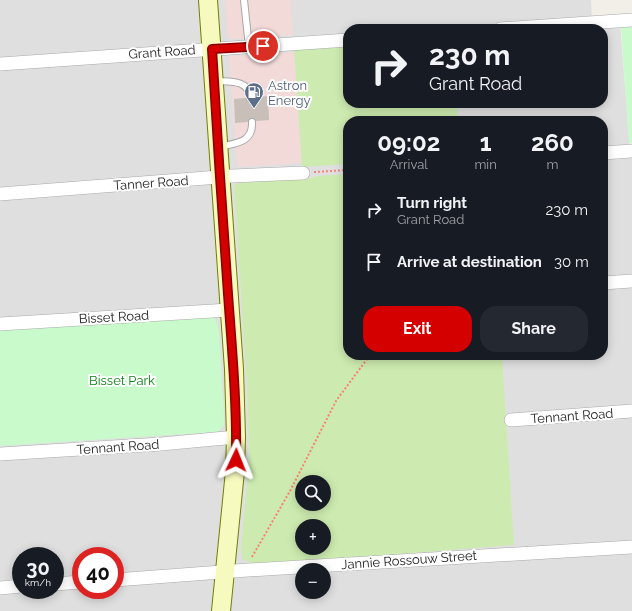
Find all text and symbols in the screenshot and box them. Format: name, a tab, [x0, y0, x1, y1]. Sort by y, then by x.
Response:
pin	[246, 29, 280, 63]
icon: arrive	[252, 35, 274, 57]
text: 230 m	[429, 39, 510, 72]
icon: right	[363, 40, 415, 92]
street label: Grant Road	[128, 42, 196, 62]
text: Grant Road	[429, 73, 522, 94]
place label: Astron Energy	[268, 78, 311, 108]
fuel station icon: Astron Energy	[243, 81, 265, 109]
text: 09:02	[377, 128, 440, 157]
text: 1	[480, 128, 492, 157]
text: 260	[531, 128, 574, 157]
text: Arrival	[390, 157, 428, 172]
text: min	[474, 157, 497, 172]
text: m	[546, 157, 558, 172]
street label: Tanner Road	[113, 173, 189, 193]
text: Turn right	[397, 194, 467, 212]
icon: right	[363, 199, 385, 221]
text: 230 m	[545, 201, 588, 219]
text: Grant Road	[397, 212, 464, 227]
icon: arrive	[363, 251, 385, 273]
text: Arrive at destination	[397, 253, 542, 271]
text: 30 m	[554, 253, 589, 271]
button: Exit	[363, 306, 472, 352]
button: Share	[480, 306, 588, 352]
street label: Bisset Road	[78, 308, 150, 326]
park label: Bisset Park	[89, 373, 155, 388]
street label: Tennant Road	[530, 406, 614, 426]
street label: Tennant Road	[76, 437, 160, 457]
position arrow	[215, 439, 257, 481]
map controls	[295, 475, 331, 599]
button: search	[295, 475, 331, 511]
button: +	[295, 519, 331, 555]
speed limit sign: 40	[72, 547, 124, 599]
street label: Jannie Rossouw Street	[341, 548, 478, 572]
text: 30	[26, 556, 50, 580]
button: −	[295, 563, 331, 599]
text: km/h	[25, 577, 51, 588]

